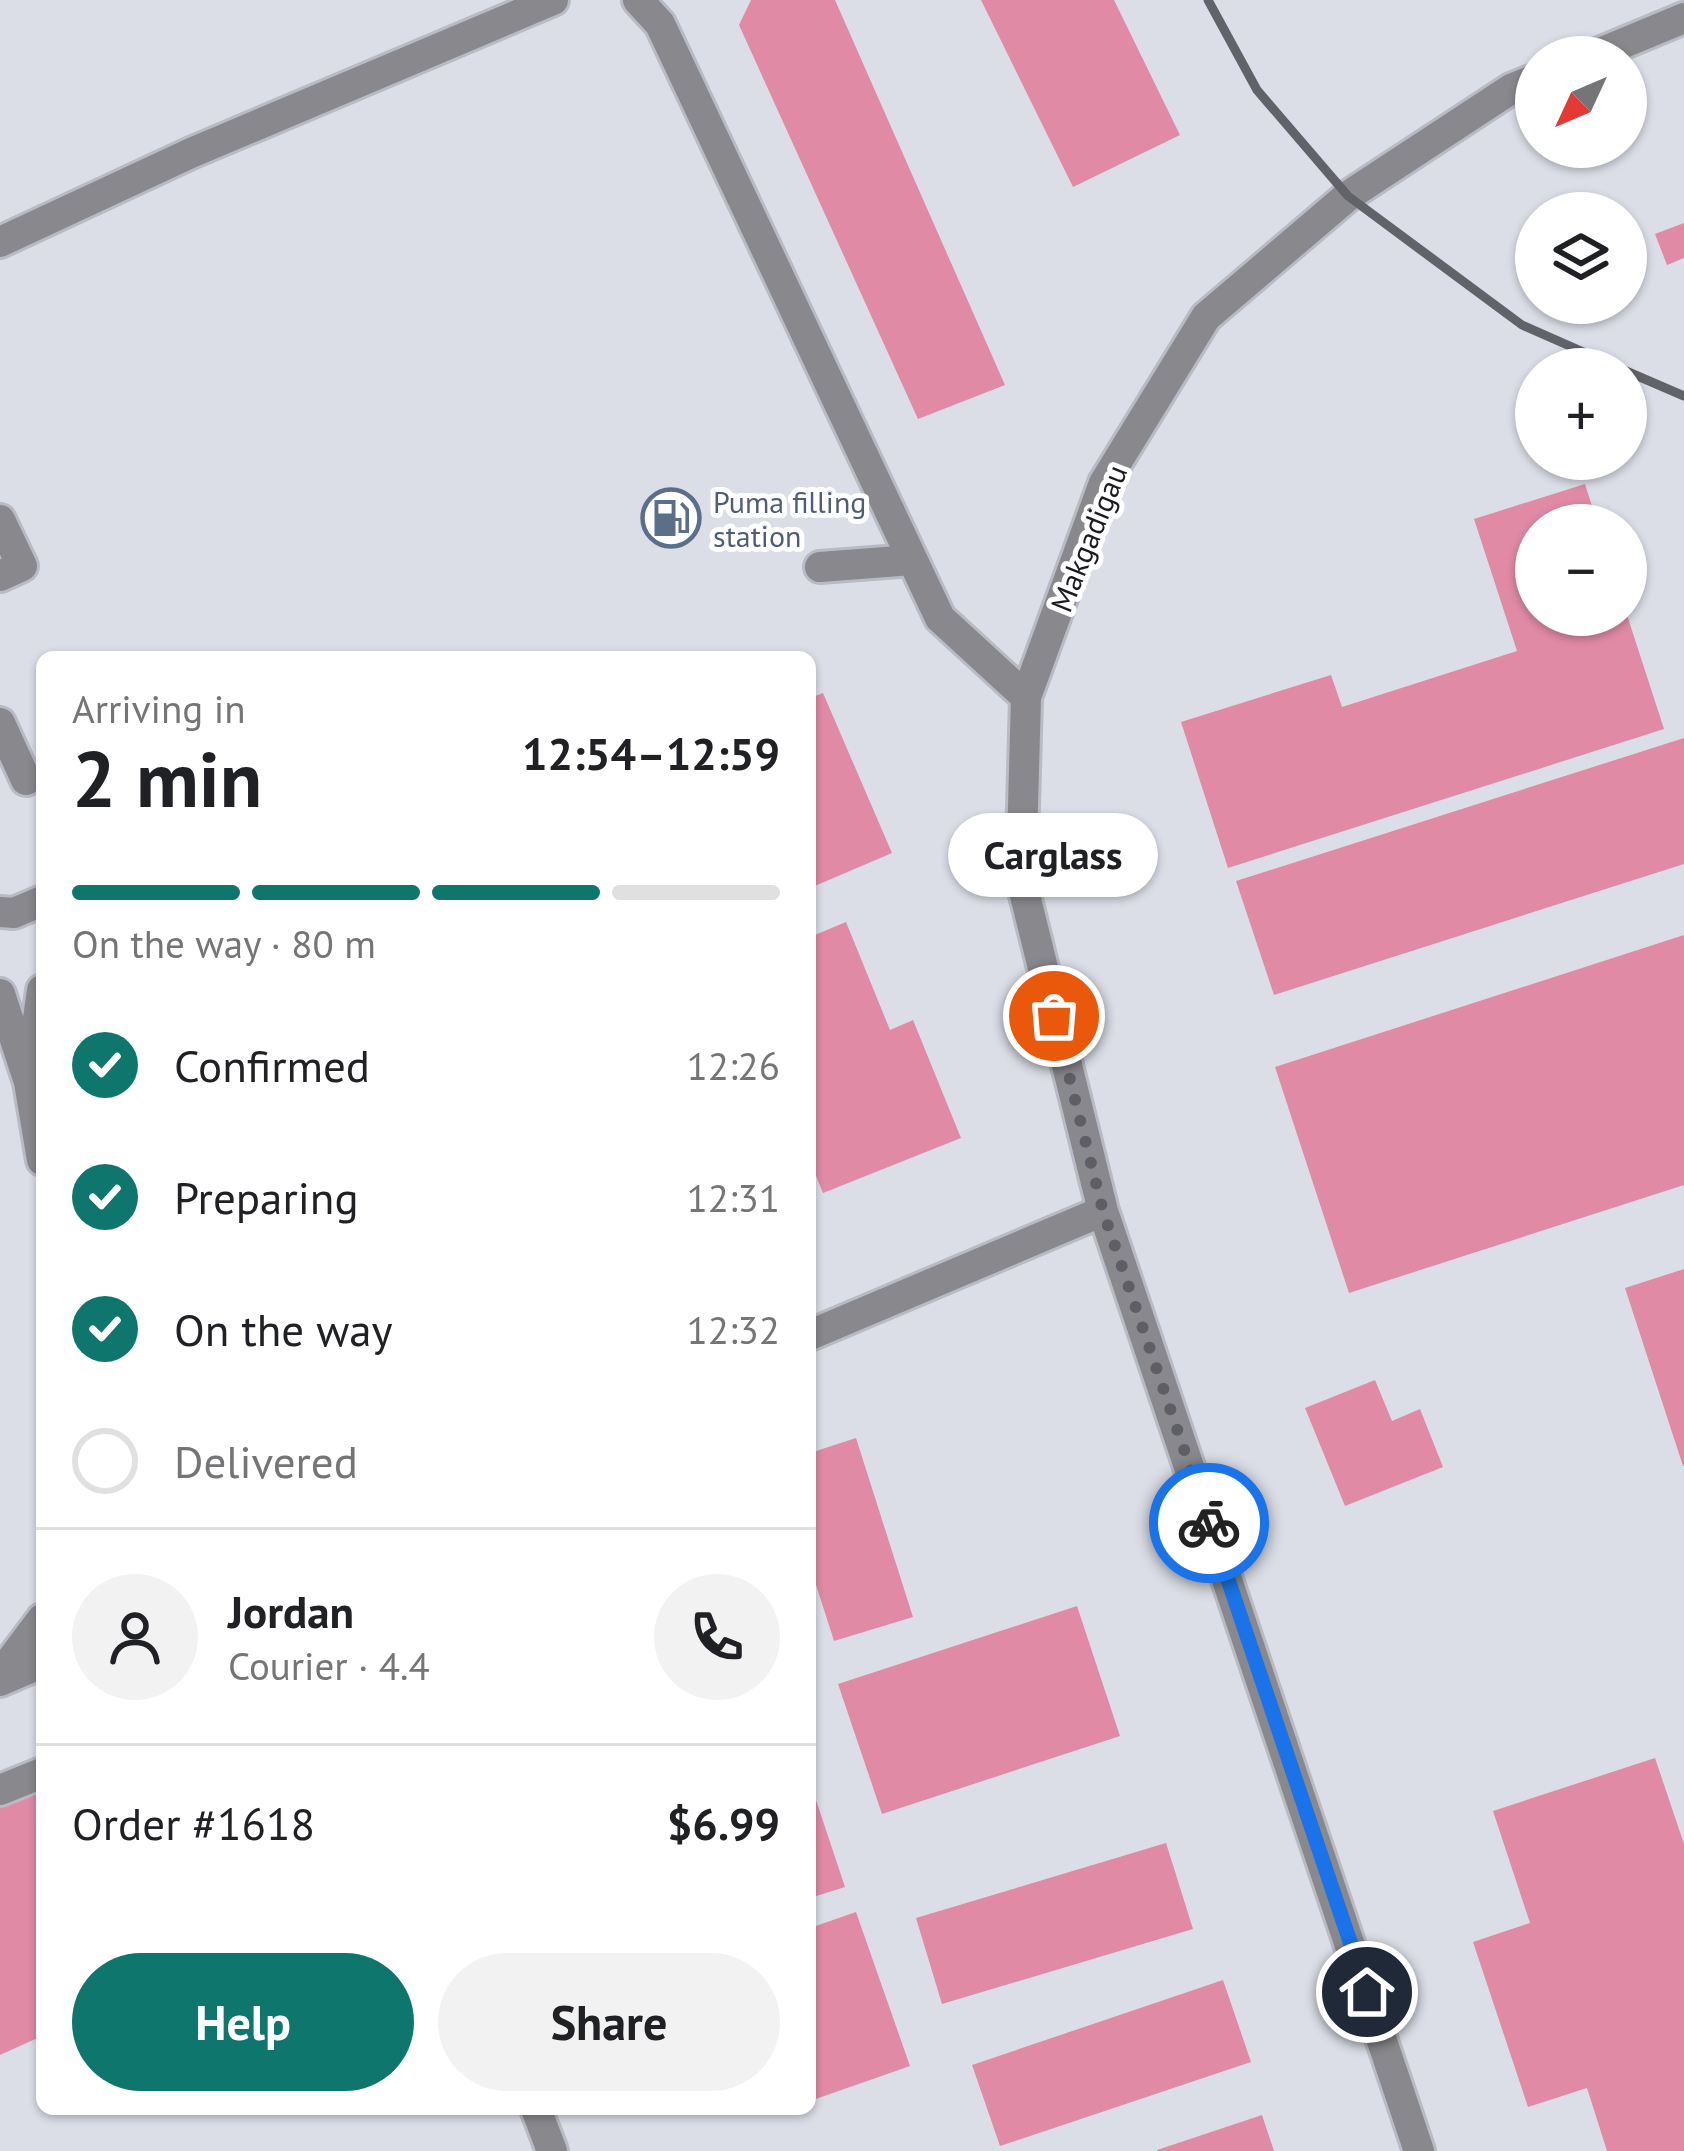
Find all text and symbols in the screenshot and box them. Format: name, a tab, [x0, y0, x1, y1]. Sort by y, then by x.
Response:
north arrow	[1515, 36, 1647, 168]
map controls	[1515, 36, 1647, 636]
button: layers	[1515, 192, 1647, 324]
button: +	[1515, 348, 1647, 480]
street label: Makgadigau	[1041, 459, 1135, 617]
place label: Puma filling station	[713, 482, 866, 555]
fuel station icon: Puma filling station	[640, 487, 702, 549]
button: −	[1515, 504, 1647, 636]
text: Arriving in	[72, 683, 246, 734]
text: 12:54–12:59	[522, 724, 780, 782]
text: 2 min	[72, 728, 262, 829]
callout: Carglass	[949, 812, 1159, 896]
text: Carglass	[983, 829, 1123, 880]
text: On the way · 80 m	[72, 918, 376, 969]
pin	[1003, 965, 1105, 1067]
icon: bag	[1021, 983, 1087, 1049]
icon: check	[72, 1032, 138, 1098]
text: Confirmed	[174, 1036, 370, 1094]
text: 12:26	[686, 1040, 780, 1091]
icon: check	[72, 1164, 138, 1230]
text: Preparing	[174, 1168, 359, 1226]
text: 12:31	[686, 1172, 780, 1223]
icon: check	[72, 1296, 138, 1362]
text: On the way	[174, 1300, 393, 1358]
text: 12:32	[686, 1304, 780, 1355]
text: Delivered	[174, 1432, 358, 1490]
courier	[1149, 1463, 1269, 1583]
icon: bike	[1176, 1490, 1242, 1556]
button: person	[72, 1574, 198, 1700]
button: phone	[654, 1574, 780, 1700]
text: Jordan	[228, 1582, 354, 1640]
text: Courier · 4.4	[228, 1640, 430, 1691]
text: Order #1618	[72, 1794, 315, 1852]
text: $6.99	[667, 1794, 780, 1852]
pin	[1316, 1941, 1418, 2043]
button: Help	[72, 1953, 414, 2091]
button: Share	[438, 1953, 780, 2091]
icon: home	[1334, 1959, 1400, 2025]

